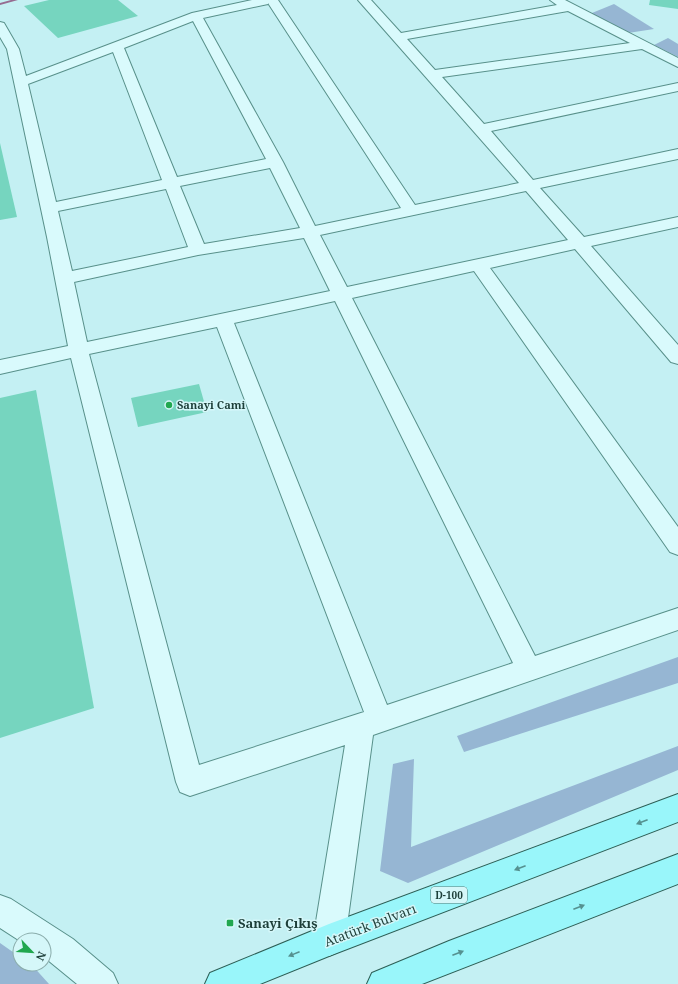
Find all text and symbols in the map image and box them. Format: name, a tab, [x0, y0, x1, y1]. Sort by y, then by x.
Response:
place label: Sanayi Cami	[177, 397, 246, 412]
marker: Sanayi Cami	[164, 400, 174, 410]
one-way arrow	[635, 820, 647, 826]
one-way arrow	[513, 866, 525, 872]
road number: D-100	[431, 887, 467, 903]
street label: Atatürk Bulvarı	[322, 899, 418, 951]
one-way arrow	[573, 903, 585, 909]
place label: Sanayi Çıkış	[238, 914, 317, 932]
marker: Sanayi Çıkış	[225, 918, 235, 928]
north arrow	[12, 932, 52, 972]
text: N	[33, 949, 50, 964]
one-way arrow	[452, 950, 464, 956]
one-way arrow	[287, 952, 299, 958]

